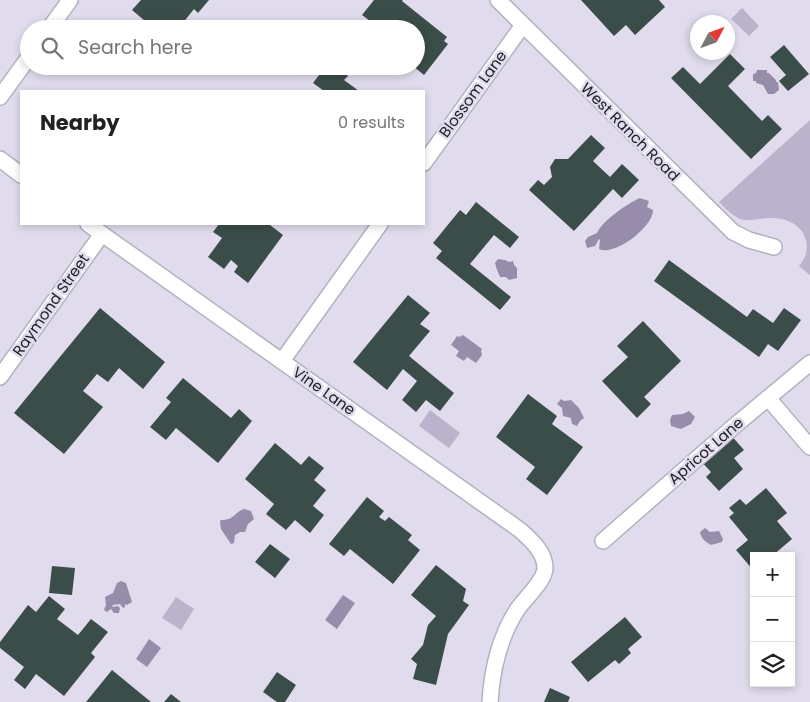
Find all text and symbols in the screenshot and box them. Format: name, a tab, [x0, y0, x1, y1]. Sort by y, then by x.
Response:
north arrow	[690, 15, 735, 60]
search box	[20, 20, 425, 75]
icon: search	[38, 34, 66, 62]
text: Search here	[78, 34, 192, 61]
street label: Blossom Lane	[434, 46, 511, 141]
street label: West Ranch Road	[576, 78, 684, 186]
text: Nearby	[40, 108, 120, 137]
text: 0 results	[338, 111, 405, 134]
street label: Raymond Street	[7, 249, 94, 360]
street label: Vine Lane	[289, 361, 360, 420]
street label: Apricot Lane	[664, 412, 748, 489]
map controls	[750, 552, 795, 687]
button: +	[750, 552, 795, 597]
button: −	[750, 597, 795, 642]
button: layers	[750, 642, 795, 687]

